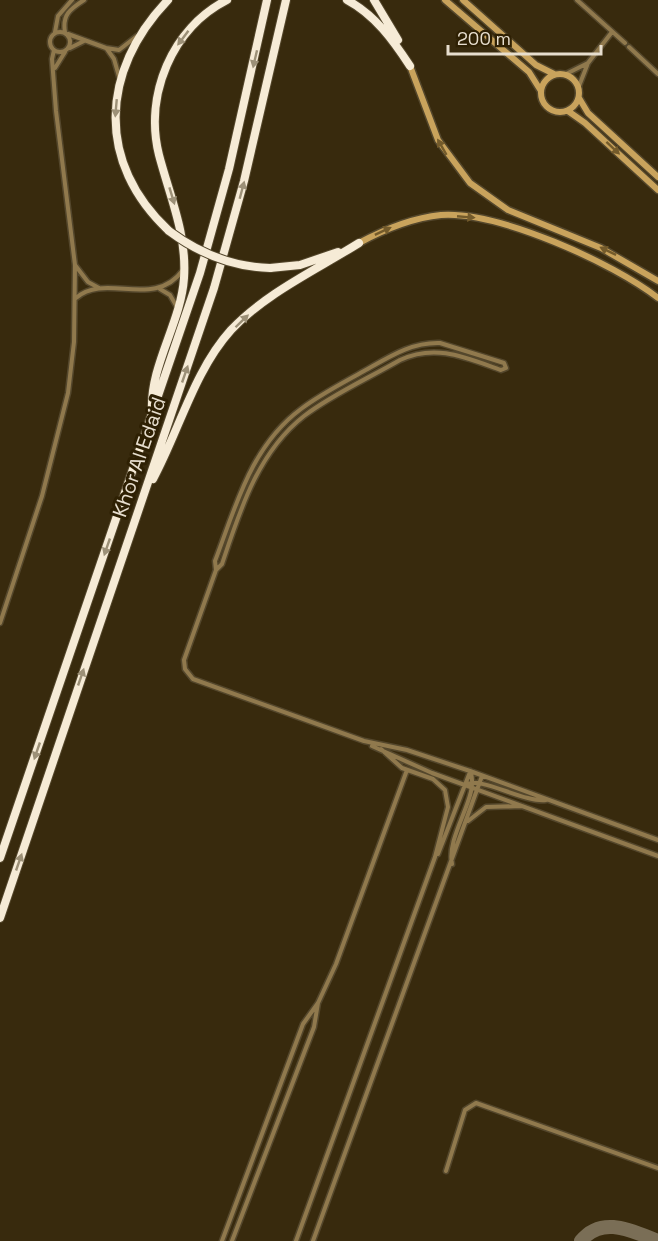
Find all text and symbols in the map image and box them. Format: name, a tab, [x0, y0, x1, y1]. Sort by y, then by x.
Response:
scale bar	[448, 18, 601, 56]
text: 200 m	[457, 27, 511, 50]
one-way arrow	[177, 30, 189, 46]
one-way arrow	[249, 50, 259, 69]
one-way arrow	[111, 98, 121, 117]
one-way arrow	[437, 138, 447, 155]
one-way arrow	[605, 141, 620, 155]
one-way arrow	[237, 181, 247, 199]
one-way arrow	[168, 187, 177, 205]
one-way arrow	[457, 212, 476, 222]
one-way arrow	[375, 226, 393, 236]
one-way arrow	[599, 247, 616, 256]
one-way arrow	[234, 314, 248, 328]
one-way arrow	[181, 365, 191, 383]
street label: Khor Al Edaid	[106, 394, 172, 520]
one-way arrow	[102, 538, 112, 556]
one-way arrow	[77, 668, 87, 686]
one-way arrow	[31, 742, 41, 760]
one-way arrow	[14, 853, 24, 871]

